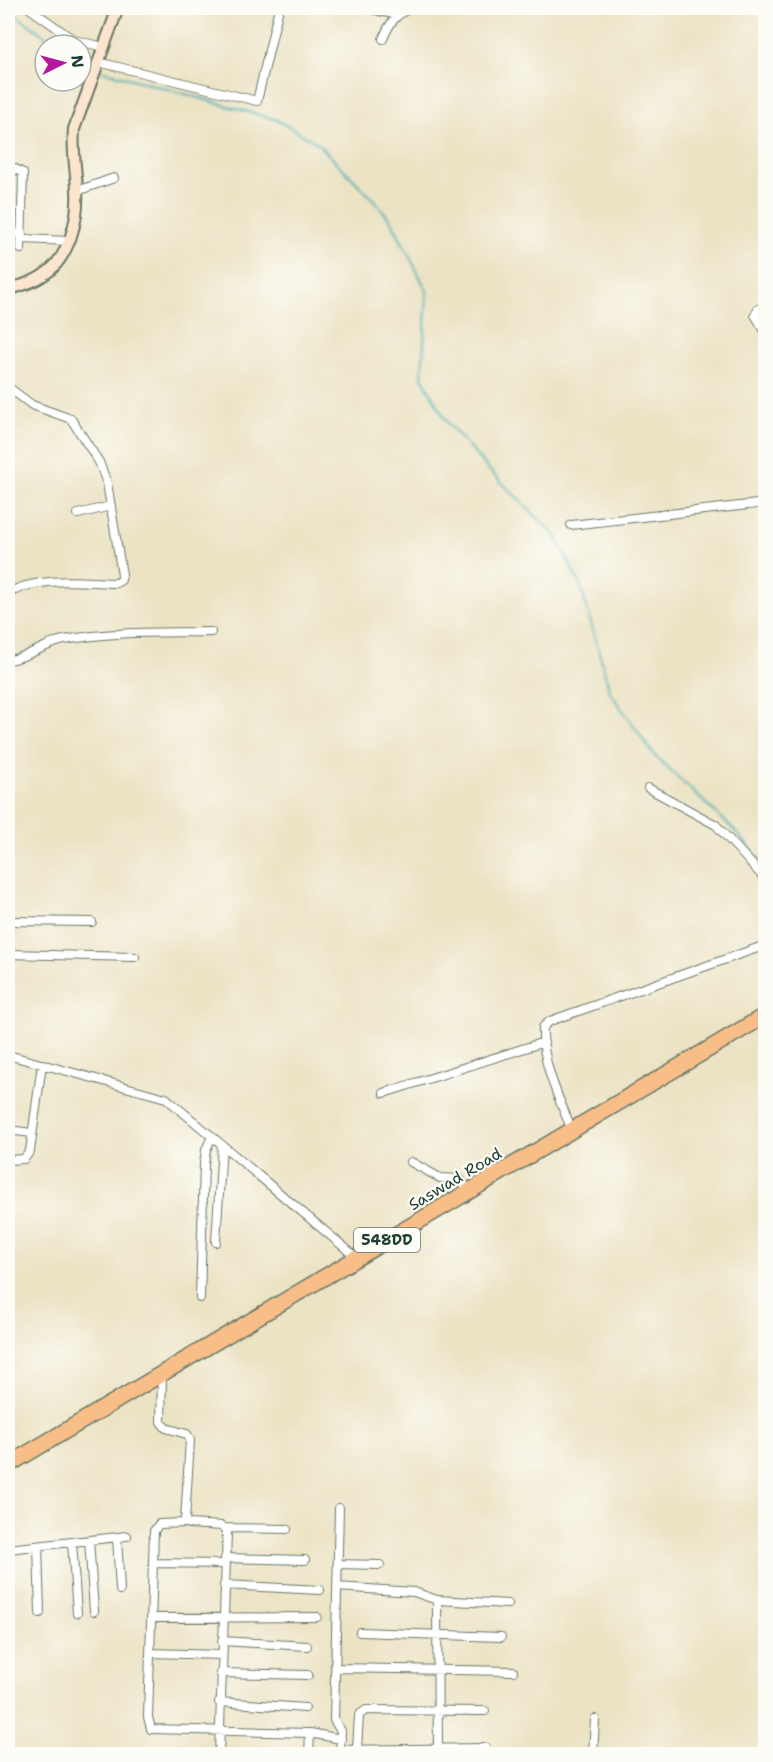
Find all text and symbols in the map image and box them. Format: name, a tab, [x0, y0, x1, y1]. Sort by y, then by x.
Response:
north arrow	[33, 33, 93, 93]
text: N	[66, 54, 89, 69]
street label: Saswad Road	[404, 1143, 506, 1215]
road number: 548DD	[354, 1228, 420, 1252]

